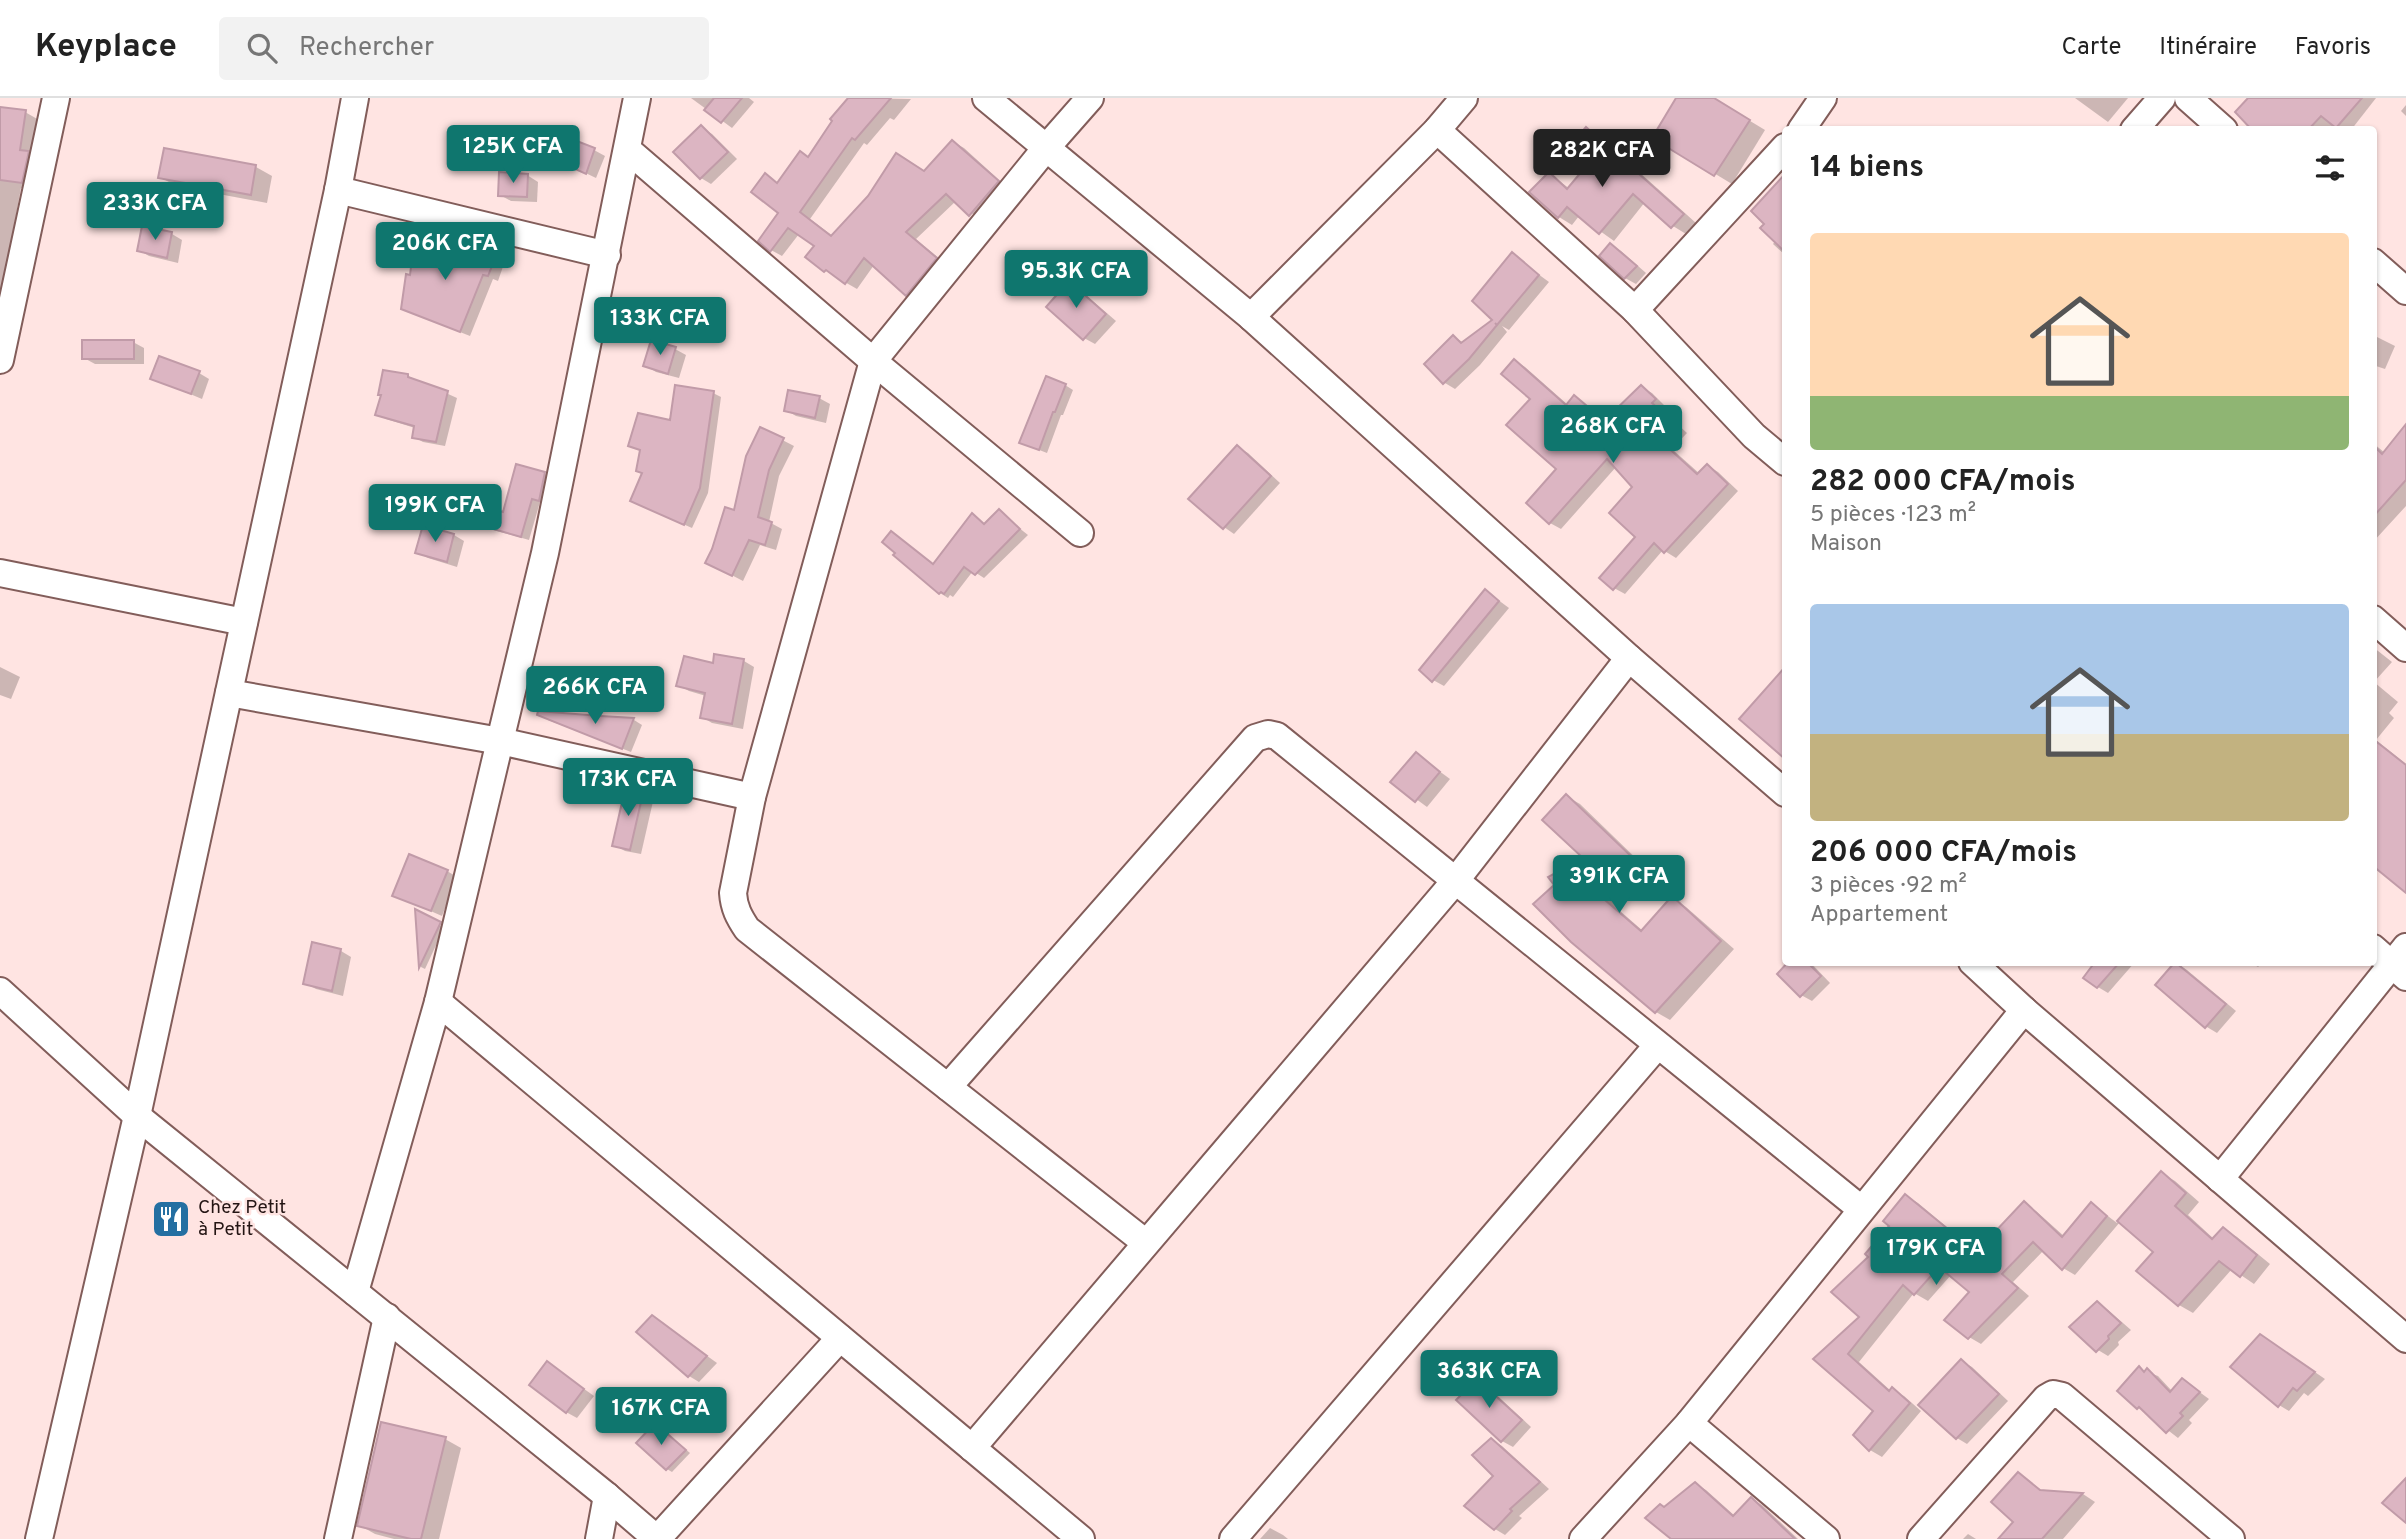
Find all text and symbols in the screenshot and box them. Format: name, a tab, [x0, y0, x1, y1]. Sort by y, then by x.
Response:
search box	[219, 17, 709, 80]
text: Keyplace	[35, 27, 177, 69]
icon: search	[243, 29, 281, 67]
text: Rechercher	[299, 32, 434, 65]
text: Carte	[2061, 33, 2121, 63]
text: Itinéraire	[2159, 33, 2257, 63]
text: Favoris	[2295, 33, 2371, 63]
pin: 125K CFA	[441, 126, 585, 185]
pin: 282K CFA	[1530, 130, 1674, 189]
text: 125K CFA	[463, 133, 563, 162]
text: 282K CFA	[1549, 137, 1655, 166]
icon: filters	[2311, 149, 2349, 187]
text: 14 biens	[1810, 150, 1924, 187]
pin: 233K CFA	[83, 183, 227, 242]
text: 233K CFA	[103, 190, 207, 219]
pin: 206K CFA	[373, 222, 517, 282]
text: 206K CFA	[392, 230, 498, 259]
pin: 95.3K CFA	[996, 250, 1156, 310]
text: 95.3K CFA	[1021, 258, 1131, 287]
icon: home	[2017, 278, 2143, 404]
pin: 133K CFA	[588, 298, 732, 357]
text: 133K CFA	[610, 305, 710, 334]
pin: 268K CFA	[1541, 406, 1685, 465]
text: 268K CFA	[1560, 413, 1666, 442]
text: 282 000 CFA/mois	[1810, 464, 2076, 501]
pin: 199K CFA	[363, 484, 507, 544]
text: 199K CFA	[385, 492, 485, 521]
text: 5 pièces · 123 m²	[1810, 501, 1976, 530]
text: Maison	[1810, 530, 1882, 559]
icon: home	[2017, 649, 2143, 775]
pin: 266K CFA	[523, 666, 667, 726]
text: 266K CFA	[542, 674, 648, 703]
pin: 173K CFA	[556, 758, 700, 818]
text: 173K CFA	[579, 766, 677, 795]
text: 206 000 CFA/mois	[1810, 835, 2077, 872]
pin: 391K CFA	[1547, 856, 1691, 915]
text: 391K CFA	[1569, 863, 1669, 892]
text: 3 pièces · 92 m²	[1810, 872, 1967, 901]
text: Appartement	[1810, 901, 1948, 930]
place label: Chez Petit à Petit	[198, 1196, 286, 1242]
restaurant icon: Chez Petit à Petit	[150, 1198, 192, 1240]
pin: 179K CFA	[1864, 1228, 2008, 1287]
text: 179K CFA	[1887, 1235, 1985, 1264]
pin: 363K CFA	[1417, 1350, 1561, 1410]
text: 363K CFA	[1437, 1358, 1541, 1387]
pin: 167K CFA	[589, 1388, 733, 1447]
text: 167K CFA	[612, 1395, 710, 1424]

